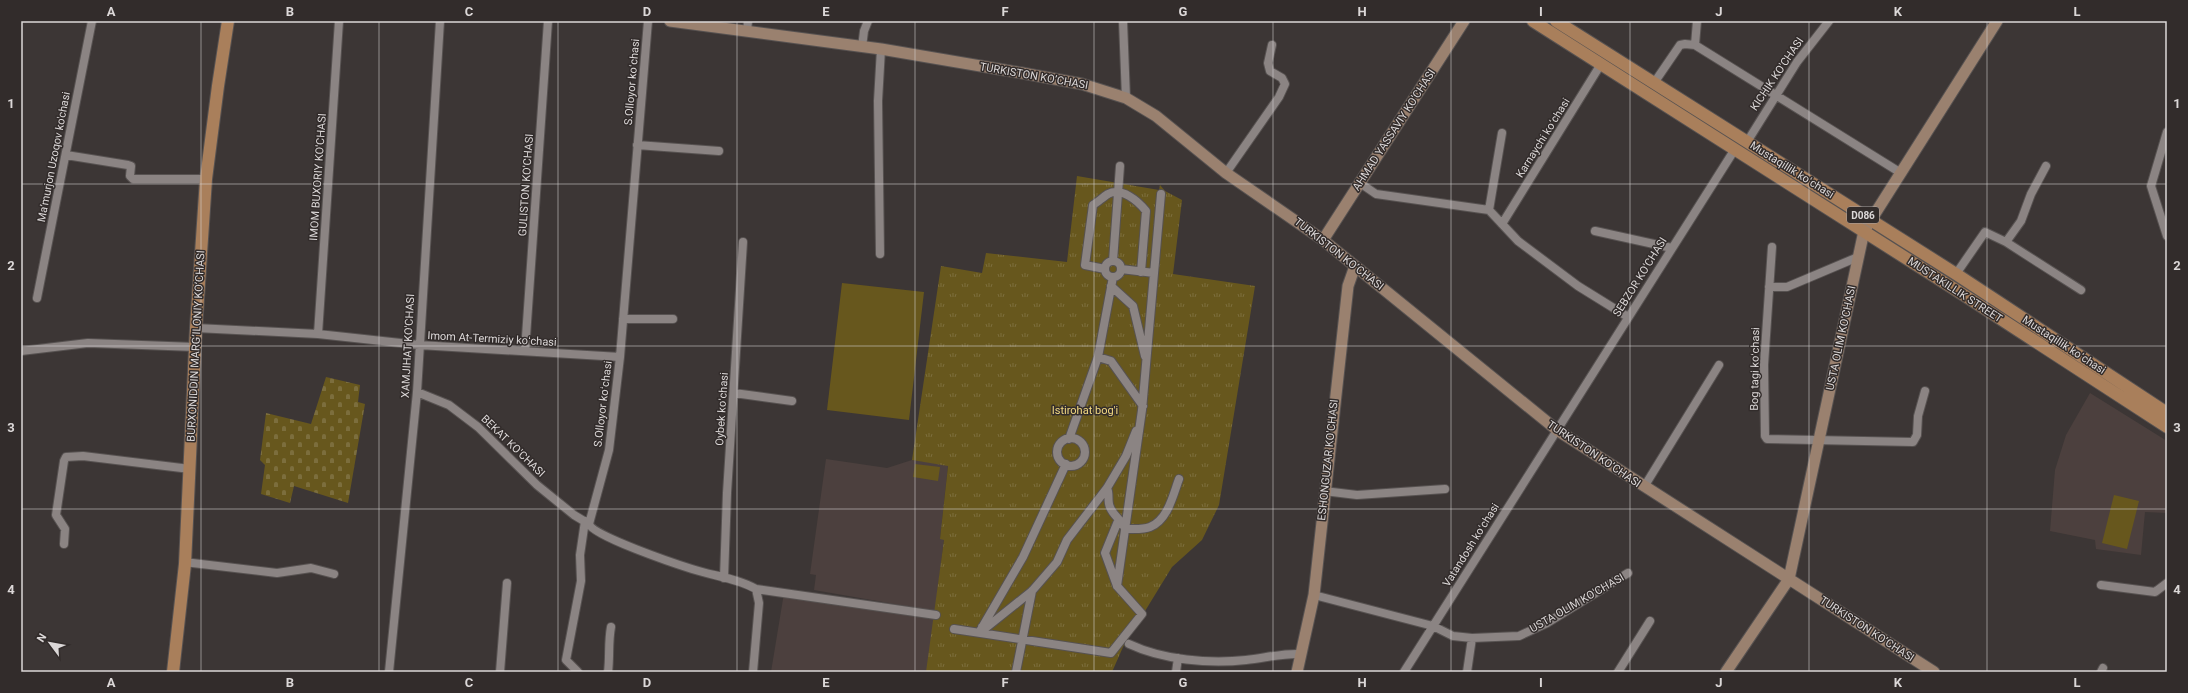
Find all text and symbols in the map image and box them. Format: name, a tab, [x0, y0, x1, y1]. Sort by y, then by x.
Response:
text: A	[107, 4, 116, 19]
text: B	[286, 4, 294, 19]
text: C	[465, 4, 474, 19]
text: D	[643, 4, 651, 19]
text: E	[822, 4, 830, 19]
text: F	[1001, 4, 1009, 19]
text: G	[1179, 4, 1188, 19]
text: H	[1357, 4, 1367, 19]
text: I	[1539, 4, 1543, 19]
text: J	[1715, 4, 1723, 19]
text: K	[1894, 4, 1903, 19]
text: L	[2073, 4, 2081, 19]
street label: KICHIK KO'CHASI	[1748, 35, 1806, 113]
street label: S.Olloyor koʻchasi	[622, 38, 642, 126]
street label: TURKISTON KO’CHASI	[979, 60, 1089, 92]
street label: AHMAD YASSAVIY KO'CHASI	[1350, 67, 1438, 193]
street label: Maʼmurjon Uzoqov ko'chasi	[35, 91, 73, 223]
text: 1	[7, 96, 15, 111]
street label: Karnaychi koʻchasi	[1513, 96, 1573, 180]
text: 1	[2173, 96, 2181, 111]
street label: IMOM BUXORIY KO'CHASI	[307, 113, 329, 241]
street label: GULISTON KO'CHASI	[516, 133, 536, 237]
street label: Mustaqillik koʻchasi	[1748, 139, 1836, 201]
road number: D086	[1847, 207, 1879, 223]
street label: TURKISTON KO’CHASI	[1292, 215, 1386, 293]
street label: SEBZOR KO'CHASI	[1610, 235, 1670, 319]
street label: BURXONIDDIN MARG’ILONIY KO’CHASI	[184, 250, 208, 442]
street label: MUSTAKILLIK STREET	[1905, 255, 2005, 326]
text: 2	[7, 258, 15, 273]
text: 2	[2173, 258, 2181, 273]
street label: USTA OLIM KO'CHASI	[1824, 285, 1858, 391]
street label: XAMJIHAT KO'CHASI	[399, 294, 417, 398]
street label: Mustaqillik koʻchasi	[2020, 313, 2108, 377]
street label: Bog tagi koʻchasi	[1748, 327, 1762, 411]
street label: Imom At-Termiziy koʻchasi	[427, 329, 557, 349]
street label: S.Olloyor koʻchasi	[591, 360, 615, 448]
street label: Oybek koʻchasi	[713, 372, 731, 446]
street label: ESHONGUZAR KO'CHASI	[1315, 399, 1341, 521]
park label: Istirohat bog'i	[1052, 404, 1118, 417]
street label: BEKAT KO'CHASI	[478, 412, 548, 480]
street label: TURKISTON KO’CHASI	[1545, 418, 1643, 490]
text: 3	[7, 420, 15, 435]
text: 3	[2173, 420, 2181, 435]
street label: Vatandosh koʻchasi	[1440, 501, 1502, 589]
street label: USTA OLIM KO'CHASI	[1528, 571, 1626, 635]
text: 4	[7, 582, 15, 597]
text: 4	[2173, 582, 2181, 597]
street label: TURKISTON KO’CHASI	[1817, 594, 1917, 664]
north arrow	[30, 623, 70, 663]
text: N	[34, 631, 50, 645]
text: A	[107, 675, 116, 690]
text: B	[286, 675, 294, 690]
text: C	[465, 675, 474, 690]
text: D	[643, 675, 651, 690]
text: E	[822, 675, 830, 690]
text: F	[1001, 675, 1009, 690]
text: G	[1179, 675, 1188, 690]
text: H	[1357, 675, 1367, 690]
text: I	[1539, 675, 1543, 690]
text: J	[1715, 675, 1723, 690]
text: K	[1894, 675, 1903, 690]
text: L	[2073, 675, 2081, 690]

